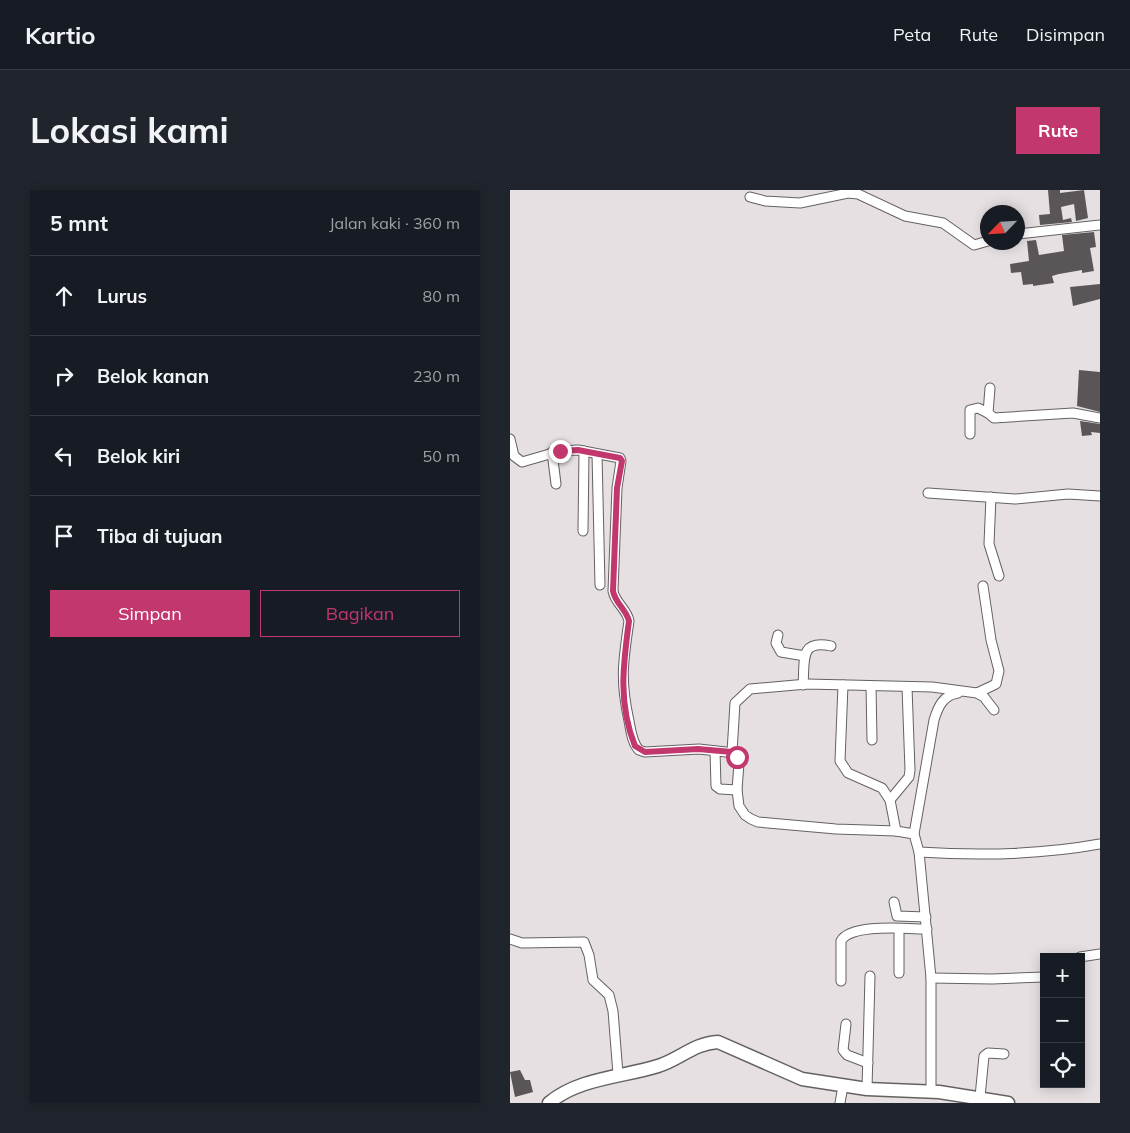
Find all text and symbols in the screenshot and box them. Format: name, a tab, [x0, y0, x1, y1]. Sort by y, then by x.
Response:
text: Kartio	[25, 20, 96, 50]
text: Peta	[893, 23, 931, 46]
text: Rute	[959, 23, 998, 46]
text: Disimpan	[1026, 23, 1105, 46]
button: Rute	[1016, 107, 1100, 154]
text: Lokasi kami	[30, 108, 229, 152]
north arrow	[980, 205, 1025, 250]
text: 5 mnt	[50, 210, 108, 236]
text: Jalan kaki · 360 m	[329, 213, 460, 233]
icon: ahead	[50, 282, 78, 310]
text: Lurus	[97, 284, 147, 308]
text: 80 m	[423, 286, 460, 306]
icon: right	[50, 362, 78, 390]
text: Belok kanan	[97, 364, 209, 388]
text: 230 m	[413, 366, 460, 386]
route end	[549, 440, 572, 463]
icon: left	[50, 442, 78, 470]
text: Belok kiri	[97, 444, 180, 468]
text: 50 m	[423, 446, 460, 466]
icon: arrive	[50, 522, 78, 550]
text: Tiba di tujuan	[97, 524, 222, 548]
button: Simpan	[50, 590, 250, 637]
button: Bagikan	[260, 590, 460, 637]
route start	[726, 746, 749, 769]
map controls	[1040, 953, 1085, 1088]
button: +	[1040, 953, 1085, 998]
button: −	[1040, 998, 1085, 1043]
button: locate	[1040, 1043, 1085, 1088]

